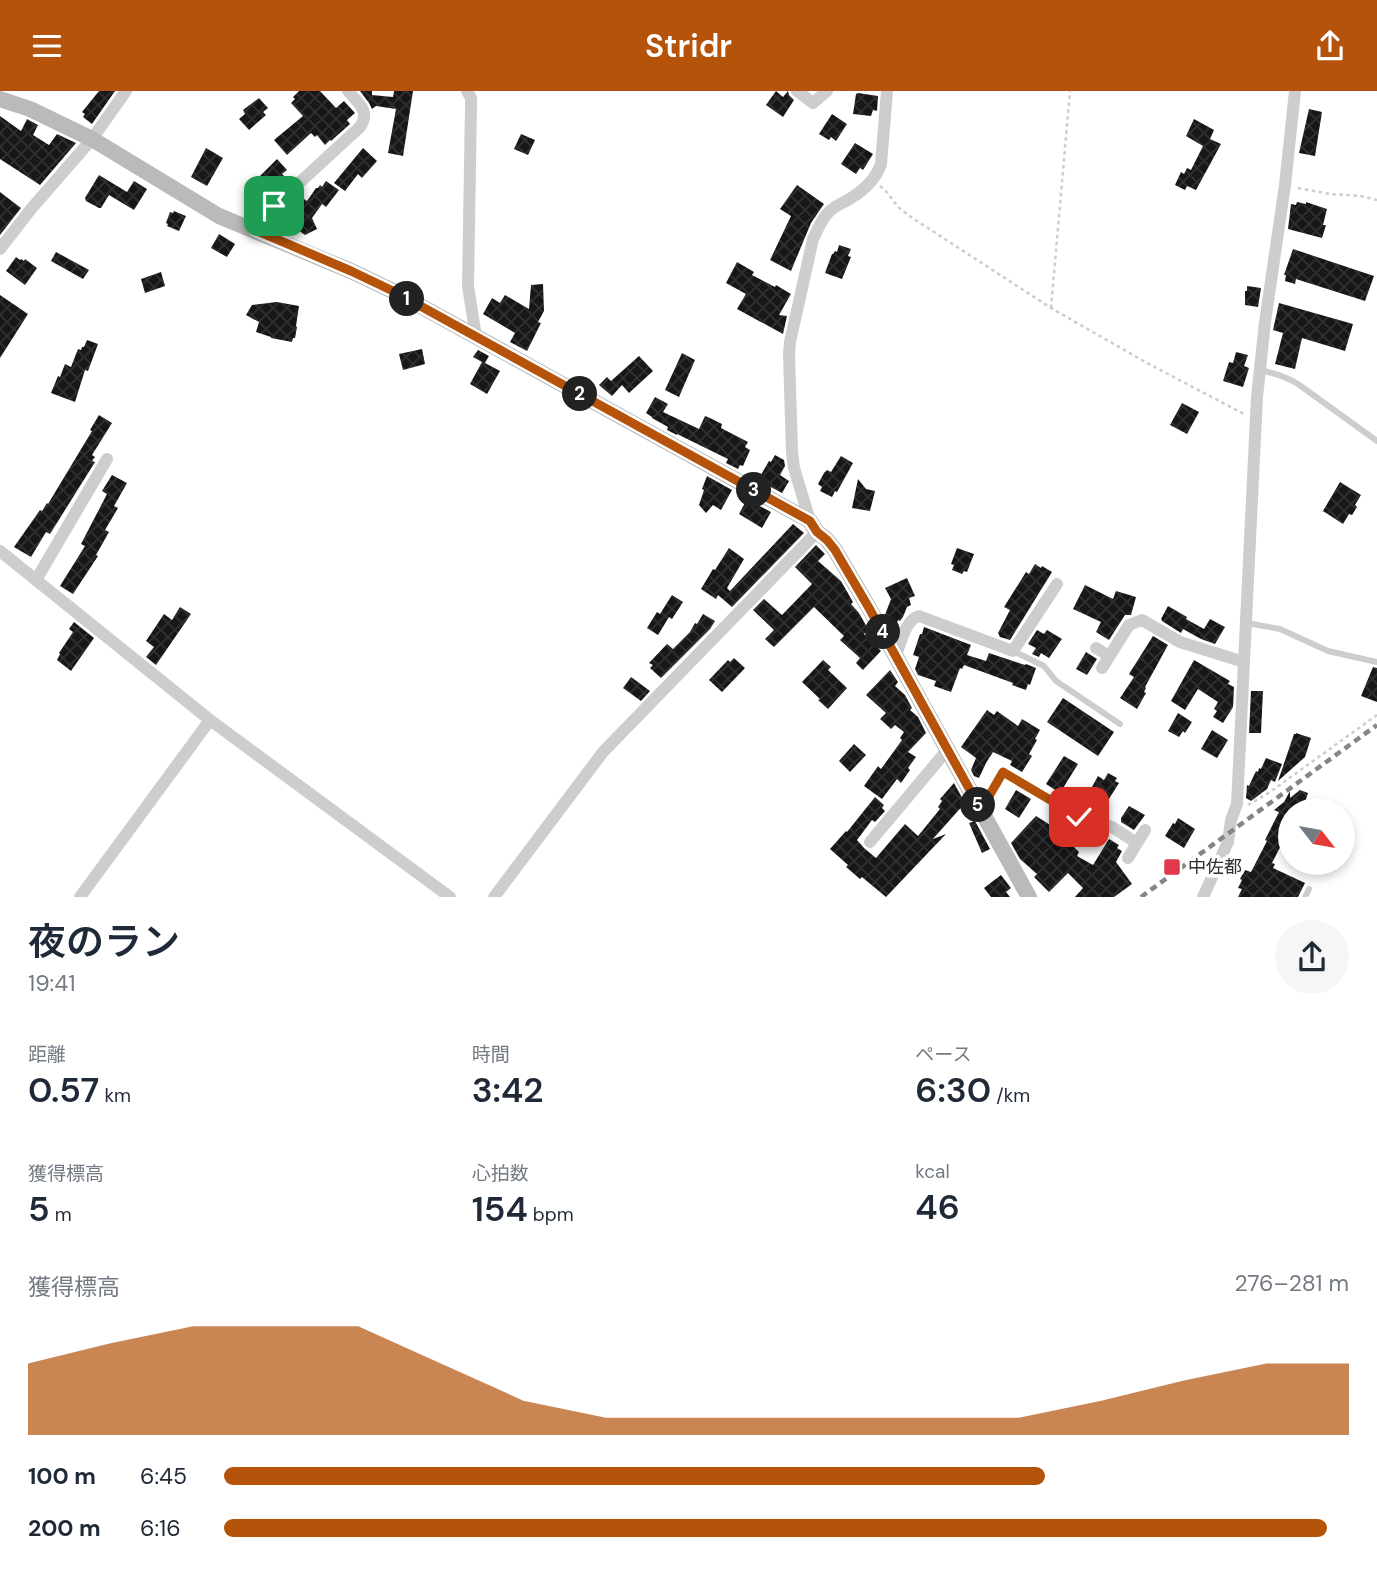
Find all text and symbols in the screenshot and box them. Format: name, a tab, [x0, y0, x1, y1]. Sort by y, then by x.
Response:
text: Stridr	[645, 25, 732, 67]
icon: menu	[28, 27, 66, 65]
icon: share	[1311, 27, 1349, 65]
pin	[244, 176, 304, 236]
icon: arrive	[255, 187, 293, 225]
pin: 1	[390, 281, 424, 317]
text: 1	[403, 286, 410, 311]
pin: 2	[562, 377, 598, 411]
text: 2	[574, 381, 585, 406]
pin: 3	[736, 473, 772, 507]
text: 3	[748, 477, 759, 502]
pin: 4	[866, 615, 900, 649]
text: 4	[876, 619, 889, 644]
pin: 5	[960, 787, 996, 823]
pin	[1049, 787, 1109, 847]
text: 5	[972, 792, 983, 817]
icon: check	[1060, 798, 1098, 836]
north arrow	[1278, 798, 1354, 875]
map controls	[1278, 798, 1355, 875]
place label: 中佐都	[1188, 855, 1242, 879]
marker: 中佐都	[1162, 857, 1182, 877]
text: 夜のラン	[28, 917, 180, 967]
button: share	[1275, 920, 1349, 994]
text: 19:41	[28, 968, 75, 998]
text: 距離	[28, 1042, 66, 1067]
text: 時間	[472, 1042, 510, 1067]
text: ペース	[915, 1042, 971, 1067]
text: 0.57	[28, 1067, 99, 1113]
text: 3:42	[472, 1067, 544, 1113]
text: 6:30	[915, 1067, 991, 1113]
text: km	[99, 1083, 131, 1108]
text: /km	[991, 1083, 1030, 1108]
text: kcal	[915, 1159, 950, 1184]
text: 獲得標高	[28, 1161, 104, 1186]
text: 心拍数	[472, 1161, 529, 1186]
text: 46	[915, 1184, 960, 1230]
text: 5	[28, 1186, 50, 1232]
text: 154	[472, 1186, 528, 1232]
text: m	[50, 1202, 72, 1227]
text: bpm	[528, 1202, 574, 1227]
text: 276–281 m	[1234, 1268, 1349, 1298]
text: 獲得標高	[28, 1272, 120, 1302]
text: 100 m	[28, 1461, 96, 1491]
text: 6:45	[140, 1461, 187, 1491]
text: 200 m	[28, 1513, 101, 1543]
text: 6:16	[140, 1513, 181, 1543]

